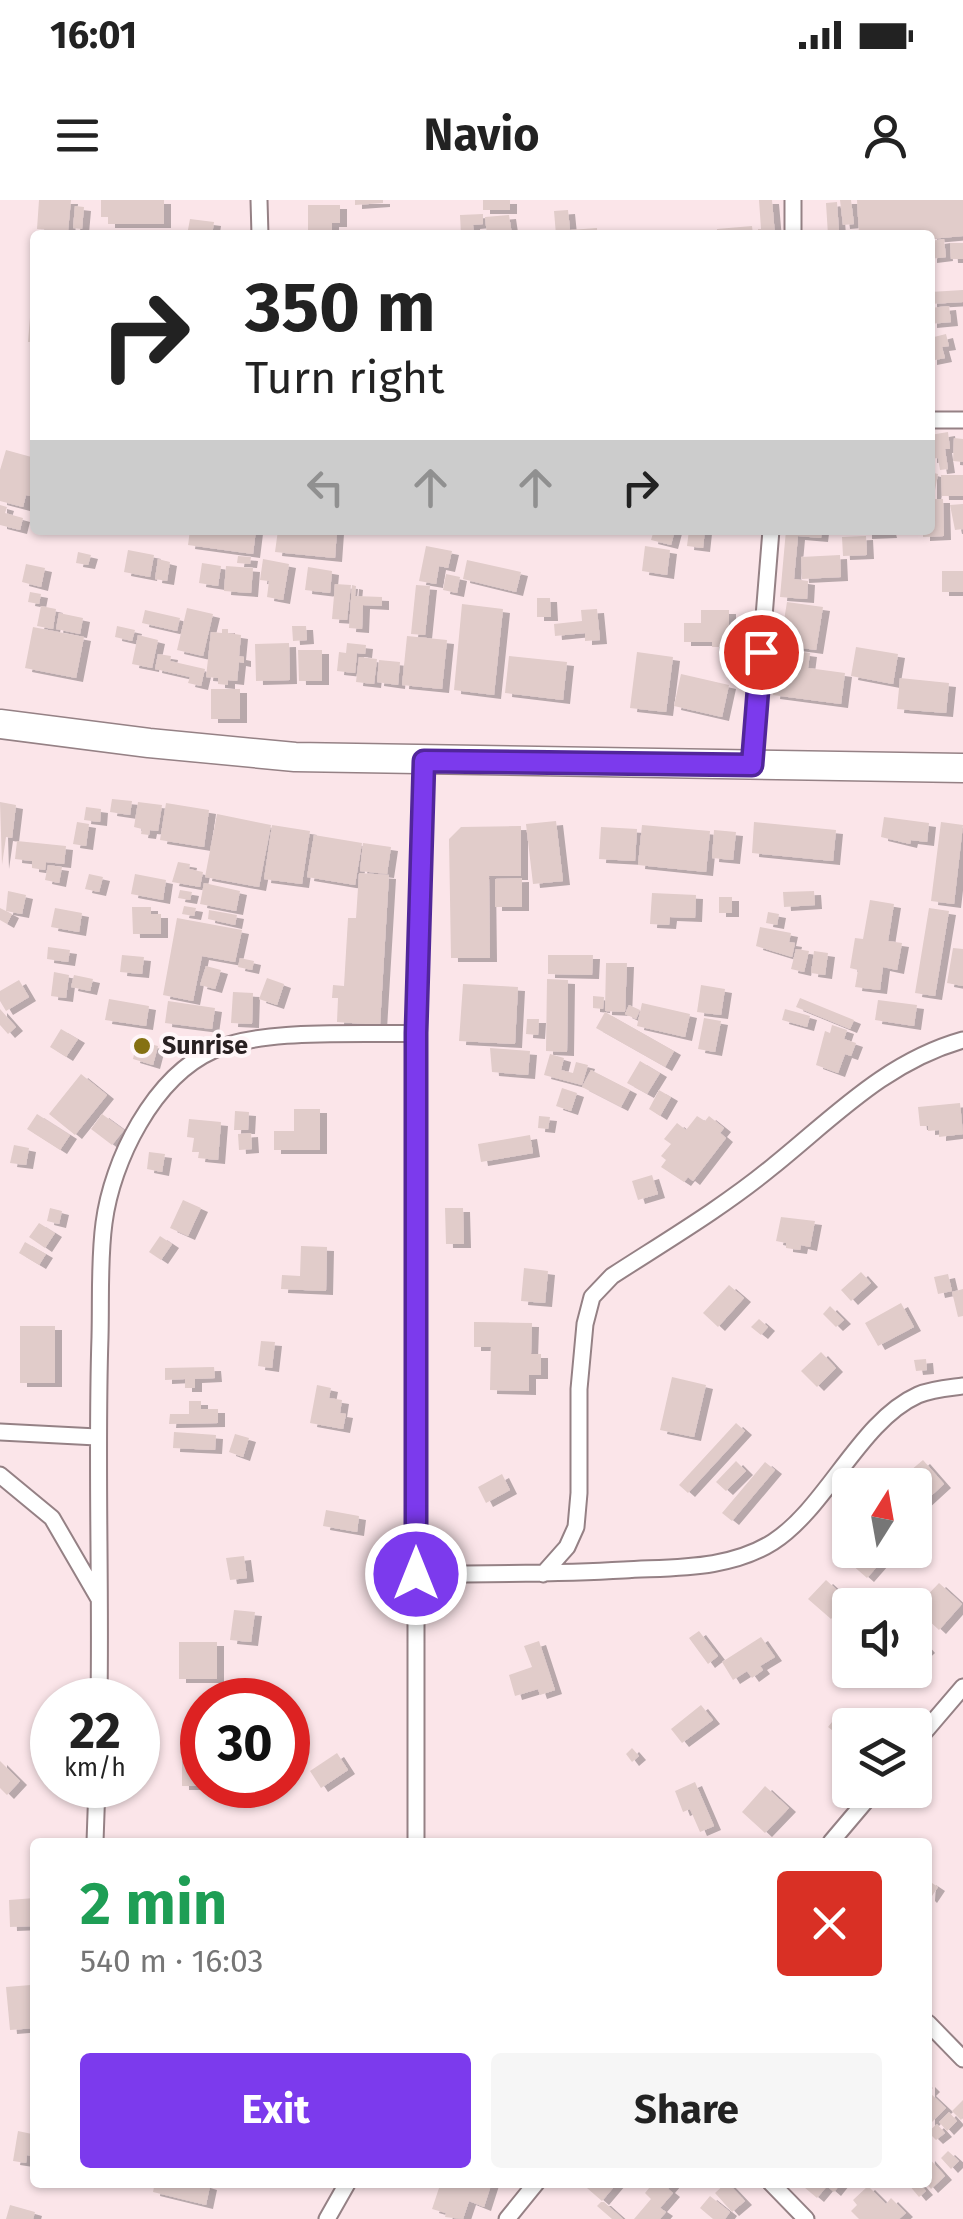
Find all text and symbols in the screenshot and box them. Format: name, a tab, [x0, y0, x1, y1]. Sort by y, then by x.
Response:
text: 16:01	[50, 12, 137, 58]
icon: menu	[50, 108, 105, 163]
text: Navio	[424, 108, 539, 162]
icon: person	[858, 108, 913, 163]
text: 350 m	[245, 266, 436, 350]
icon: right	[80, 270, 210, 400]
text: Turn right	[245, 351, 444, 405]
icon: left	[298, 460, 353, 515]
icon: ahead	[403, 460, 458, 515]
icon: ahead	[508, 460, 563, 515]
icon: right	[613, 460, 668, 515]
pin	[719, 610, 804, 695]
icon: arrive	[734, 625, 789, 680]
place label: Sunrise	[162, 1031, 248, 1061]
marker: Sunrise	[131, 1035, 153, 1057]
north arrow	[832, 1468, 932, 1568]
map controls	[832, 1468, 932, 1808]
position arrow	[364, 1522, 468, 1626]
button: sound	[832, 1588, 932, 1688]
speed limit sign: 30	[180, 1678, 310, 1808]
text: 22	[69, 1701, 121, 1761]
button: layers	[832, 1708, 932, 1808]
text: km/h	[64, 1753, 126, 1783]
text: 2 min	[80, 1868, 227, 1940]
button: close	[777, 1871, 882, 1976]
text: 540 m · 16:03	[80, 1942, 264, 1980]
button: Exit	[80, 2053, 471, 2168]
button: Share	[491, 2053, 882, 2168]

